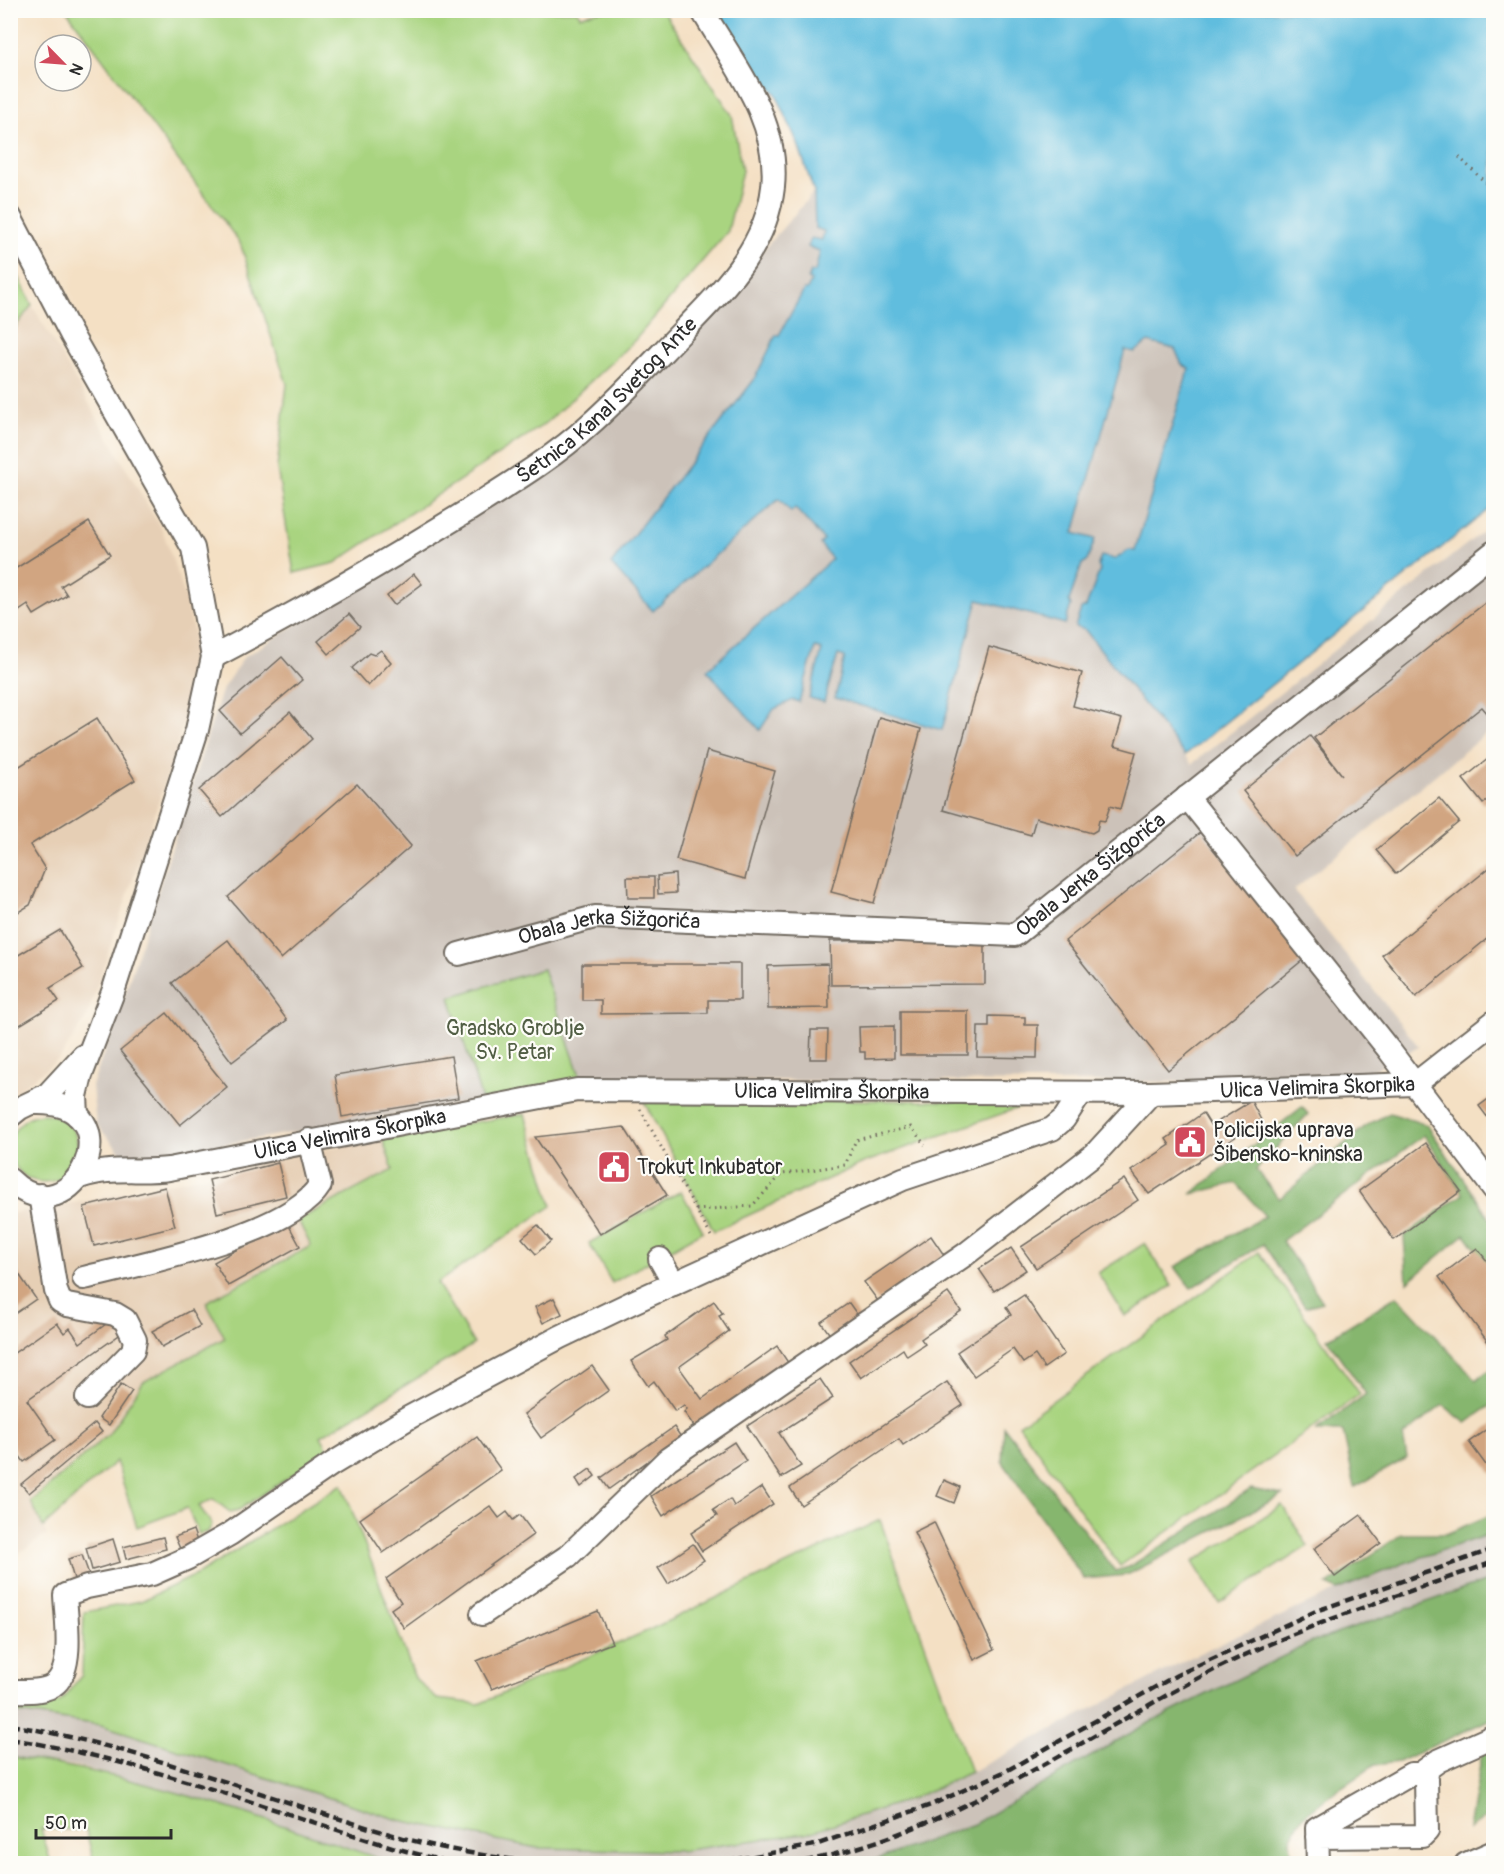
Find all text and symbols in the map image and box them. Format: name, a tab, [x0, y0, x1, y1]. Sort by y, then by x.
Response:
north arrow	[33, 33, 93, 93]
text: N	[64, 60, 87, 78]
street label: Šetnica Kanal Svetog Ante	[511, 311, 704, 490]
street label: Obala Jerka Šižgorića	[1010, 807, 1171, 943]
street label: Obala Jerka Šižgorića	[515, 904, 701, 951]
park label: Gradsko Groblje Sv. Petar	[446, 1015, 585, 1066]
street label: Ulica Velimira Škorpika	[1220, 1071, 1416, 1105]
street label: Ulica Velimira Škorpika	[734, 1077, 929, 1106]
street label: Ulica Velimira Škorpika	[252, 1103, 448, 1166]
place label: Policijska uprava Šibensko-kninska	[1213, 1117, 1363, 1168]
public building icon: Policijska uprava Šibensko-kninska	[1172, 1124, 1208, 1160]
public building icon: Trokut Inkubator	[596, 1149, 632, 1185]
place label: Trokut Inkubator	[637, 1154, 783, 1181]
scale bar	[36, 1802, 171, 1840]
text: 50 m	[45, 1812, 87, 1835]

